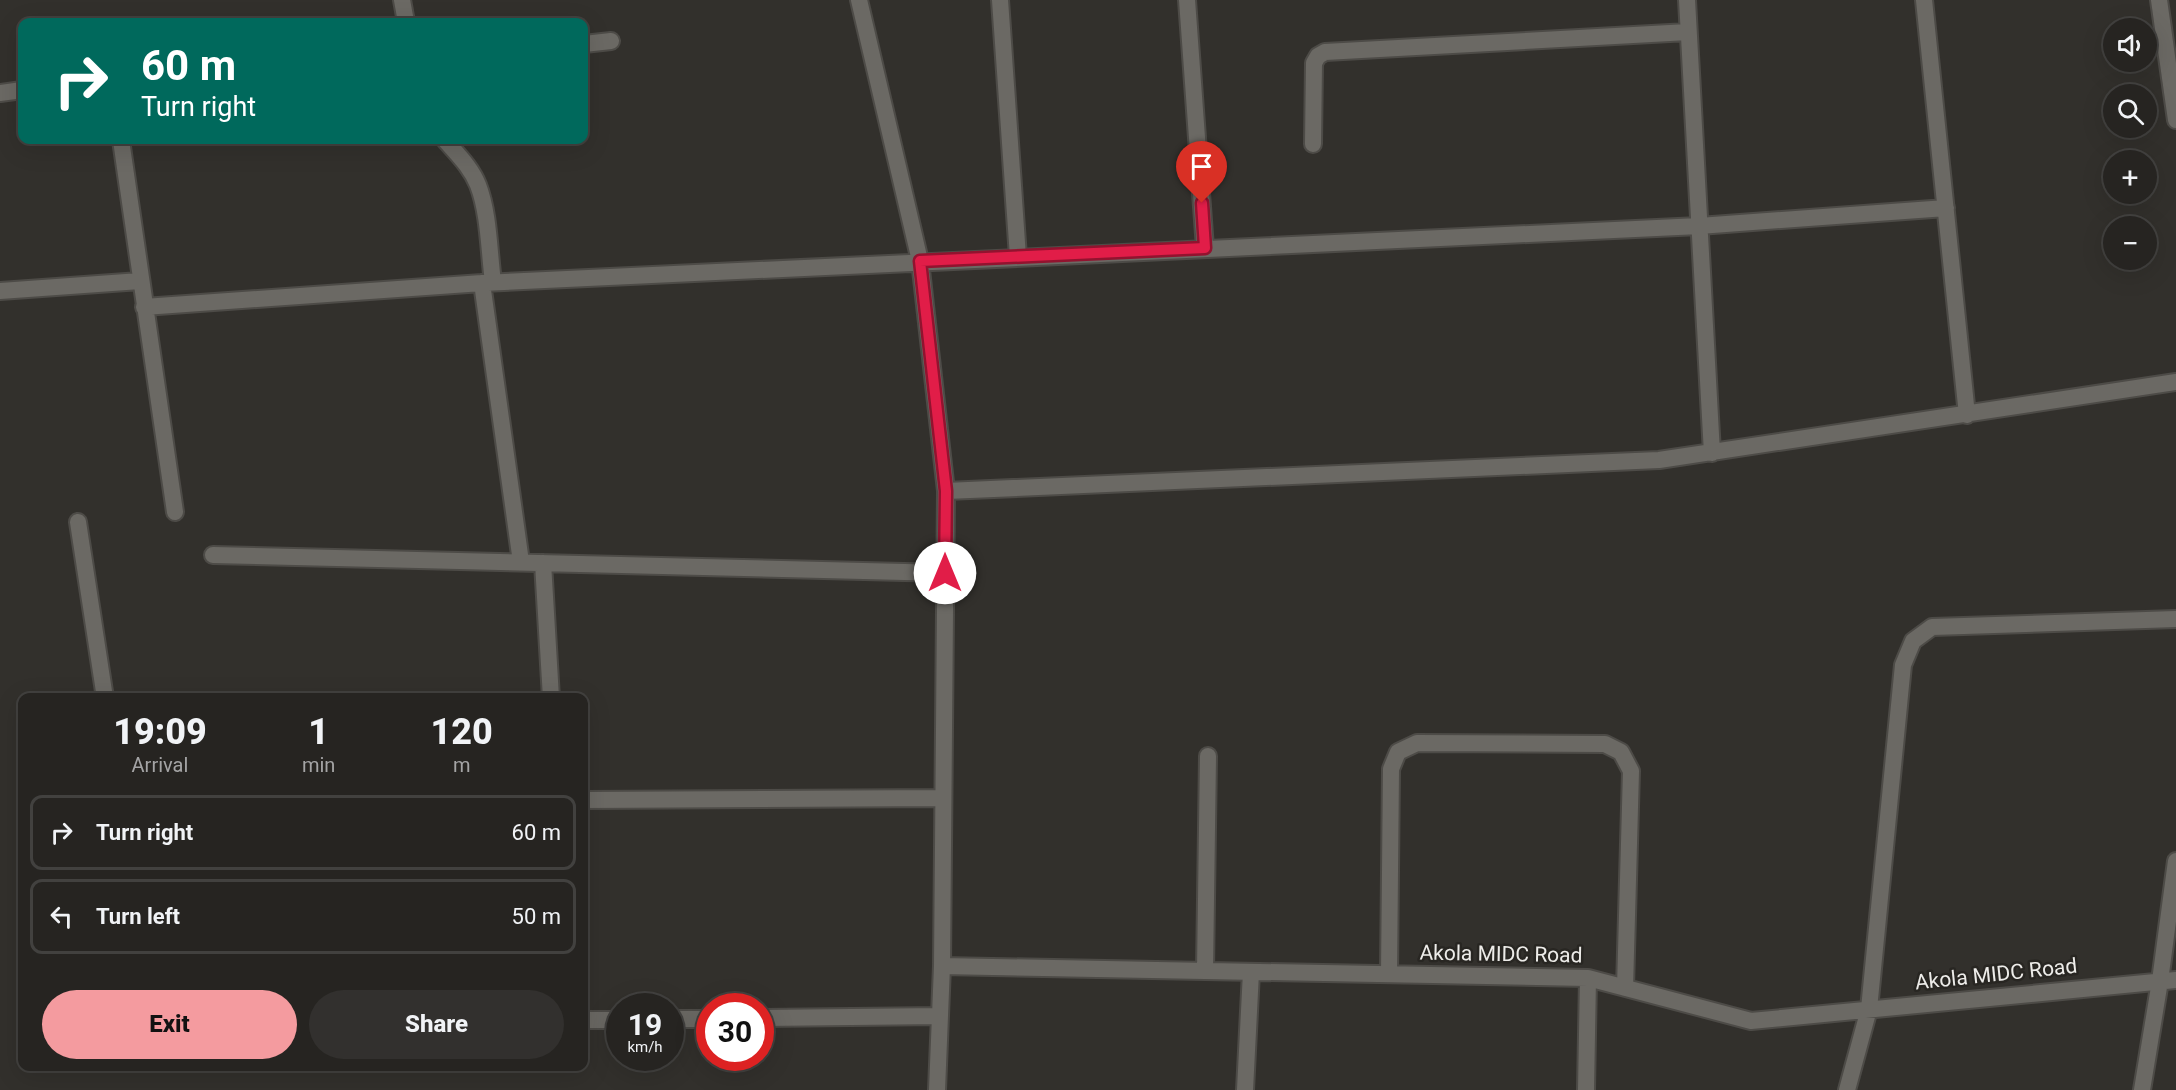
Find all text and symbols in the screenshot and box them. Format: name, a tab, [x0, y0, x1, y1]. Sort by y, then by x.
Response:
map controls	[2103, 18, 2157, 270]
button: sound	[2103, 18, 2157, 72]
text: 60 m	[141, 41, 236, 90]
icon: right	[42, 42, 120, 120]
button: search	[2103, 84, 2157, 138]
text: Turn right	[141, 91, 256, 123]
pin	[1176, 141, 1227, 203]
icon: arrive	[1185, 150, 1218, 183]
button: +	[2103, 150, 2157, 204]
button: −	[2103, 216, 2157, 270]
position arrow	[913, 541, 977, 605]
text: 19:09	[113, 711, 207, 753]
text: 1	[308, 711, 329, 753]
text: 120	[431, 711, 493, 753]
text: Arrival	[132, 753, 188, 777]
text: min	[302, 753, 335, 777]
text: m	[453, 753, 470, 777]
icon: right	[45, 816, 78, 849]
text: Turn right	[96, 820, 193, 845]
text: 60 m	[512, 820, 561, 845]
icon: left	[45, 900, 78, 933]
text: Turn left	[96, 904, 180, 929]
text: 50 m	[512, 904, 561, 929]
street label: Akola MIDC Road	[1419, 941, 1583, 967]
street label: Akola MIDC Road	[1914, 954, 2078, 994]
button: Exit	[42, 990, 297, 1059]
button: Share	[309, 990, 564, 1059]
speed limit sign: 30	[696, 993, 774, 1071]
text: 19	[628, 1007, 662, 1042]
text: km/h	[627, 1038, 663, 1056]

